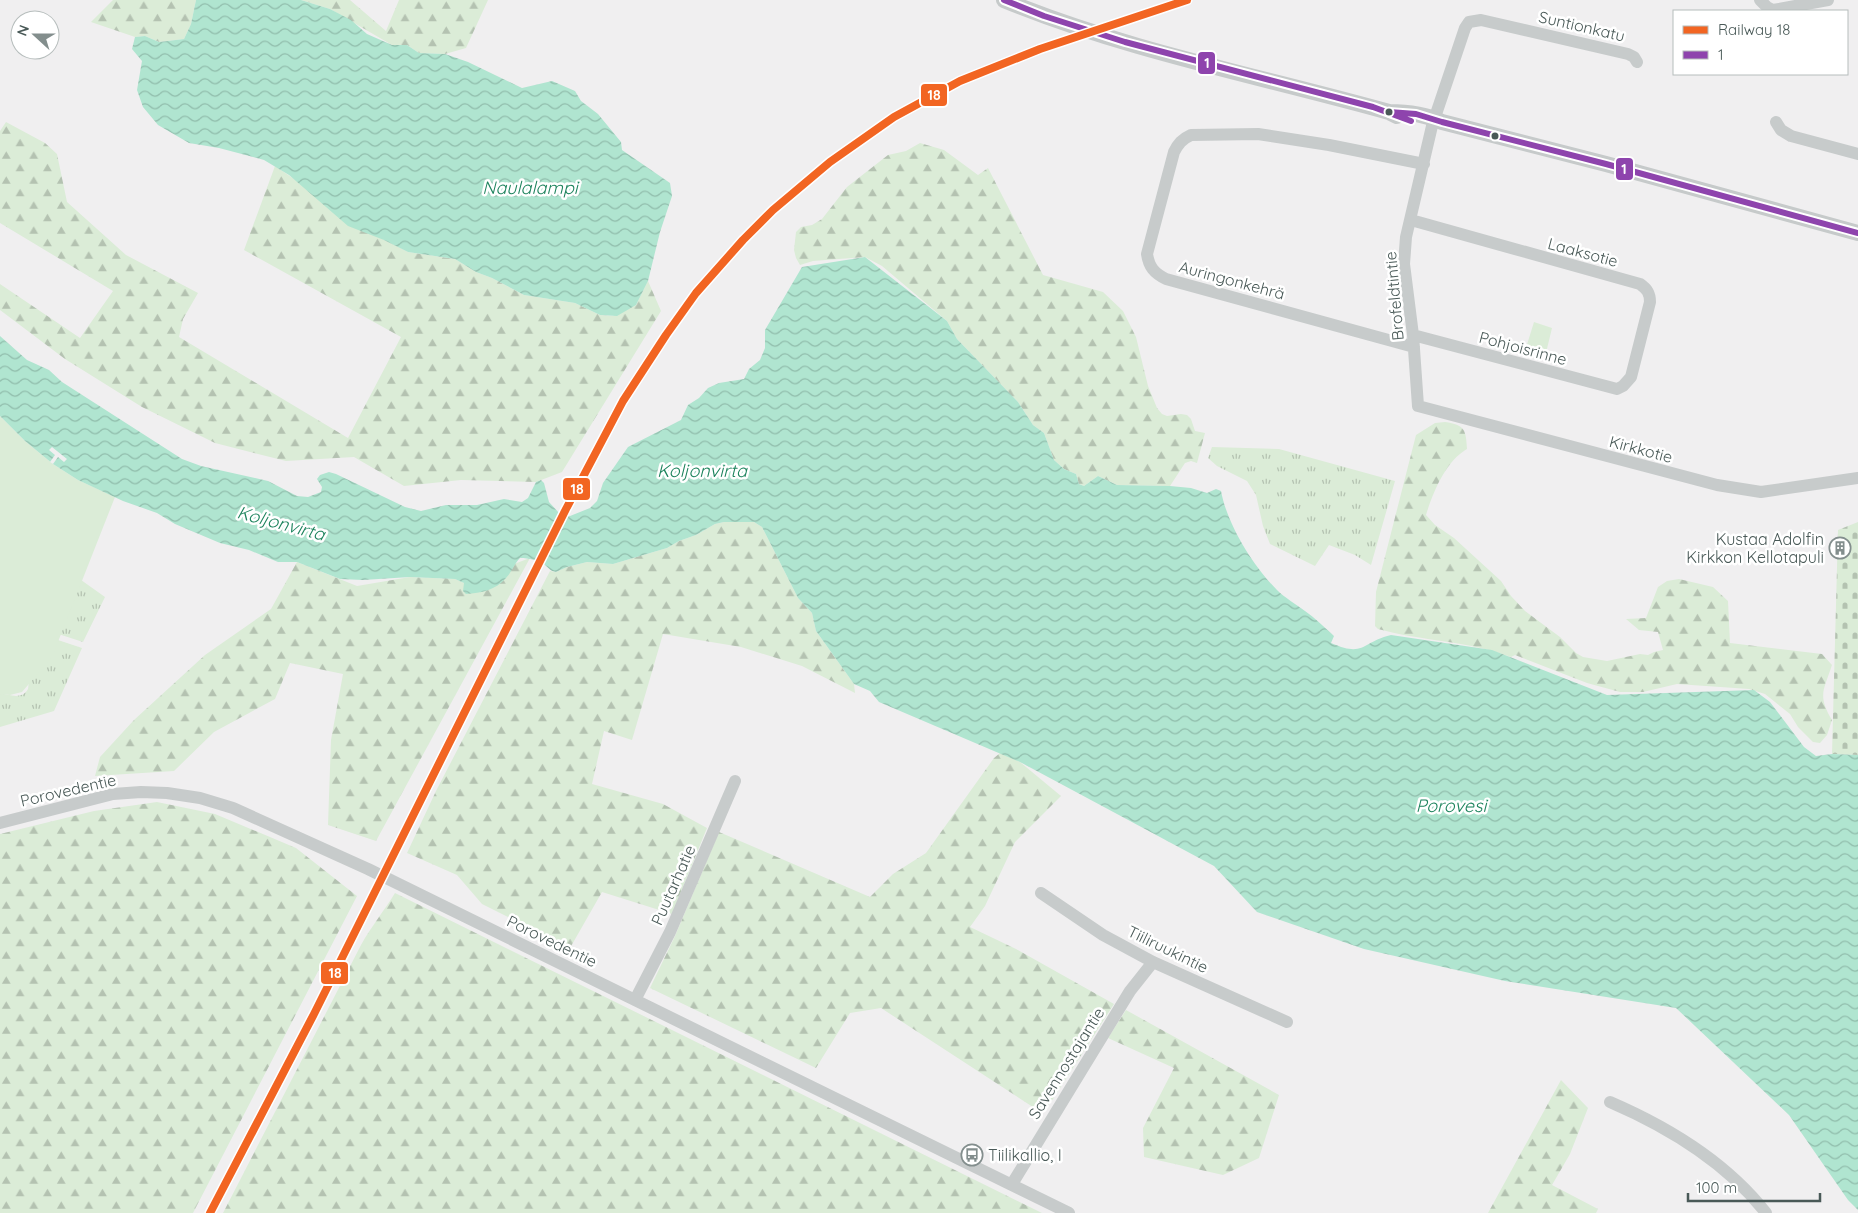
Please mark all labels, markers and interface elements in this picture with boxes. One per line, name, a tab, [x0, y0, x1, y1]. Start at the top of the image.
street label: Suntionkatu	[1537, 6, 1627, 46]
north arrow	[10, 10, 60, 60]
legend	[1673, 10, 1848, 75]
text: Railway 18	[1718, 20, 1790, 39]
text: N	[13, 22, 33, 38]
text: 1	[1718, 45, 1724, 64]
line badge: 1	[1197, 51, 1216, 75]
text: 1	[1204, 54, 1210, 72]
line badge: 18	[920, 83, 948, 107]
text: 18	[927, 86, 941, 104]
unlabelled marker	[1384, 107, 1394, 117]
unlabelled marker	[1490, 131, 1500, 141]
line badge: 1	[1615, 157, 1634, 181]
text: 1	[1621, 160, 1627, 178]
water label: Naulalampi	[482, 176, 580, 199]
street label: Laaksotie	[1546, 233, 1620, 271]
street label: Brofeldtintie	[1380, 251, 1408, 341]
street label: Auringonkehrä	[1177, 256, 1287, 304]
street label: Pohjoisrinne	[1477, 327, 1569, 369]
street label: Kirkkotie	[1607, 431, 1675, 467]
water label: Koljonvirta	[657, 459, 748, 482]
line badge: 18	[562, 477, 591, 501]
text: 18	[570, 480, 584, 498]
water label: Koljonvirta	[235, 500, 328, 546]
place label: Kustaa Adolfin Kirkkon Kellotapuli	[1686, 529, 1824, 567]
building icon: Kustaa Adolfin Kirkkon Kellotapuli	[1828, 536, 1852, 560]
street label: Porovedentie	[18, 769, 118, 811]
water label: Porovesi	[1416, 794, 1488, 817]
street label: Puutarhatie	[646, 842, 700, 928]
street label: Porovedentie	[504, 911, 600, 971]
street label: Tiiliruukintie	[1124, 921, 1212, 977]
line badge: 18	[320, 961, 349, 985]
text: 18	[328, 964, 342, 982]
street label: Savennostajantie	[1024, 1003, 1108, 1123]
bus stop icon: Tiilikallio, I	[960, 1143, 984, 1167]
place label: Tiilikallio, I	[988, 1145, 1062, 1165]
scale bar	[1688, 1170, 1820, 1202]
text: 100 m	[1696, 1178, 1737, 1197]

